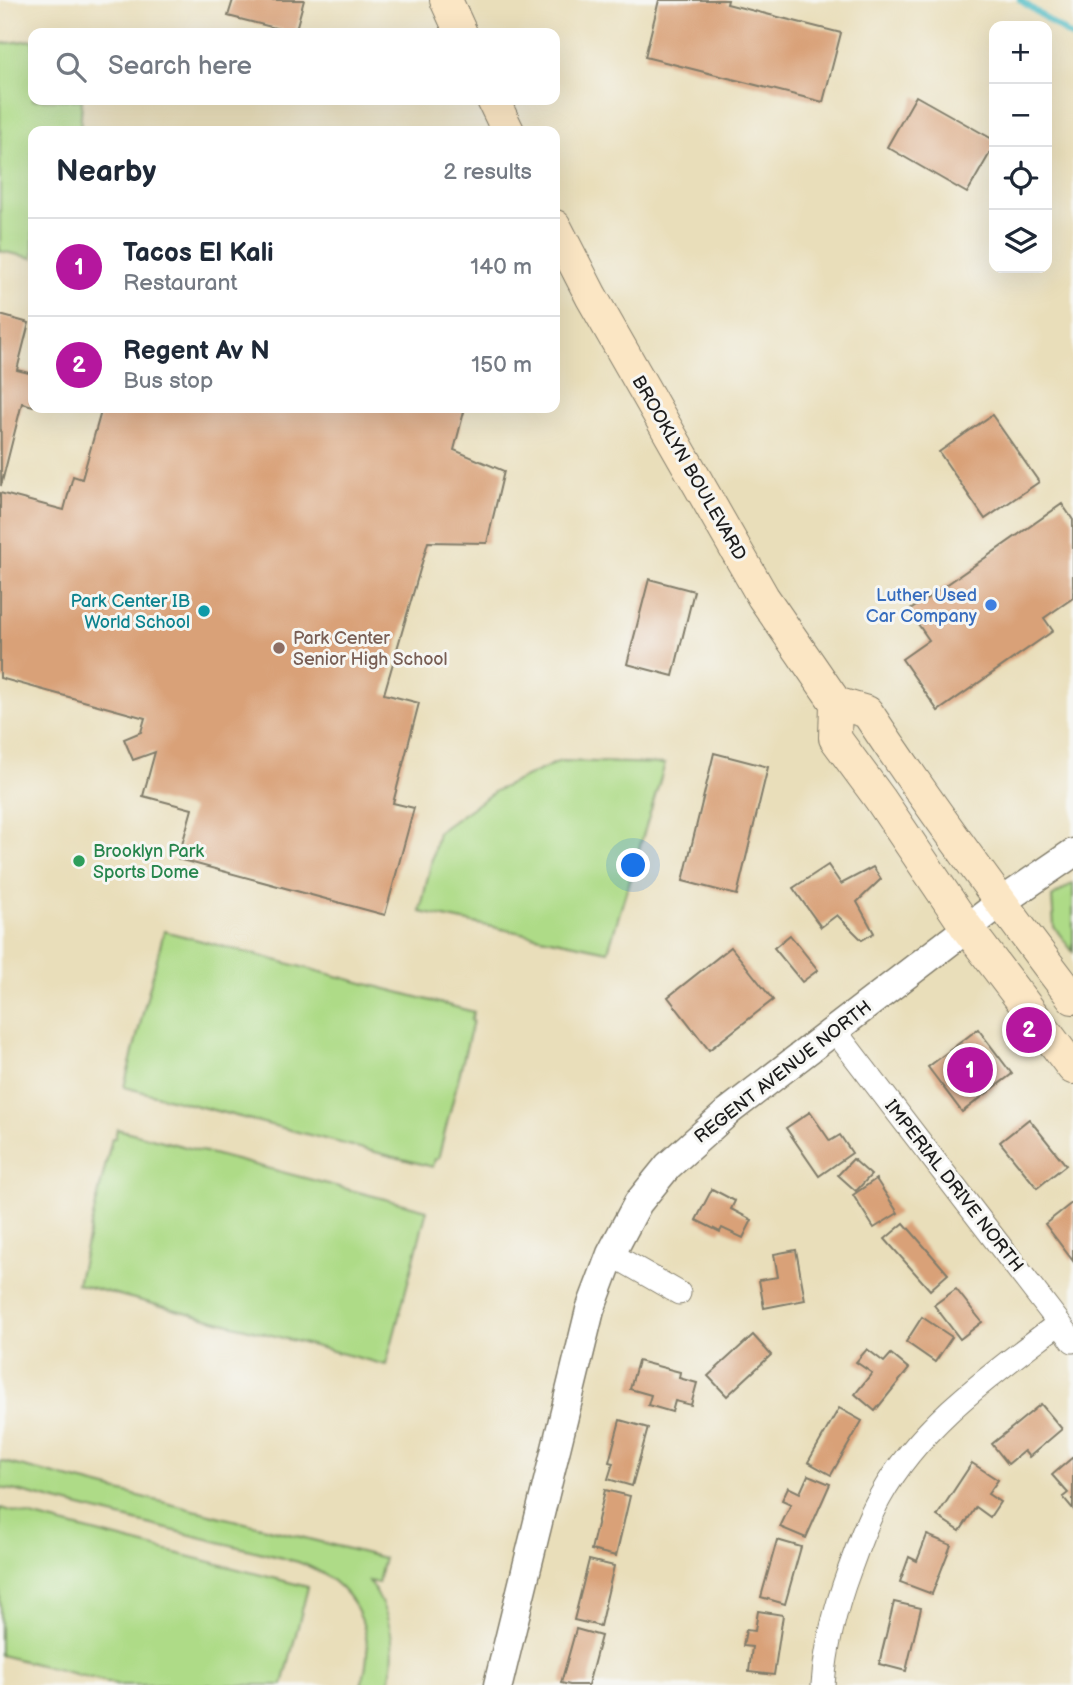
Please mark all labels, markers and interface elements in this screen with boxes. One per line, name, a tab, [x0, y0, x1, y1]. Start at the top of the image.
map controls	[989, 21, 1052, 273]
button: +	[989, 21, 1052, 84]
search box	[28, 28, 560, 105]
icon: search	[52, 48, 90, 86]
text: Search here	[108, 51, 252, 82]
button: −	[989, 84, 1052, 147]
button: locate	[989, 147, 1052, 210]
text: Nearby	[56, 154, 156, 190]
text: 2 results	[443, 158, 532, 186]
button: layers	[989, 210, 1052, 273]
text: Tacos El Kali	[123, 238, 274, 269]
text: 1	[74, 253, 84, 281]
text: 140 m	[470, 253, 532, 281]
text: Restaurant	[123, 269, 237, 297]
text: Regent Av N	[123, 336, 270, 367]
text: 2	[72, 351, 86, 379]
text: 150 m	[471, 351, 532, 379]
text: Bus stop	[123, 367, 213, 395]
street label: BROOKLYN BOULEVARD	[627, 372, 751, 564]
place label: Luther Used Car Company	[866, 585, 978, 627]
place label: Park Center IB World School	[70, 591, 190, 633]
marker: Luther Used Car Company	[983, 597, 999, 613]
marker: Park Center IB World School	[196, 603, 212, 619]
place label: Park Center Senior High School	[293, 628, 448, 670]
marker: Park Center Senior High School	[271, 640, 287, 656]
place label: Brooklyn Park Sports Dome	[93, 841, 204, 883]
your location	[616, 848, 650, 882]
marker: Brooklyn Park Sports Dome	[71, 853, 87, 869]
street label: REGENT AVENUE NORTH	[690, 996, 876, 1148]
pin: 2	[1006, 1004, 1052, 1056]
pin: 1	[947, 1044, 993, 1096]
street label: IMPERIAL DRIVE NORTH	[880, 1096, 1028, 1276]

